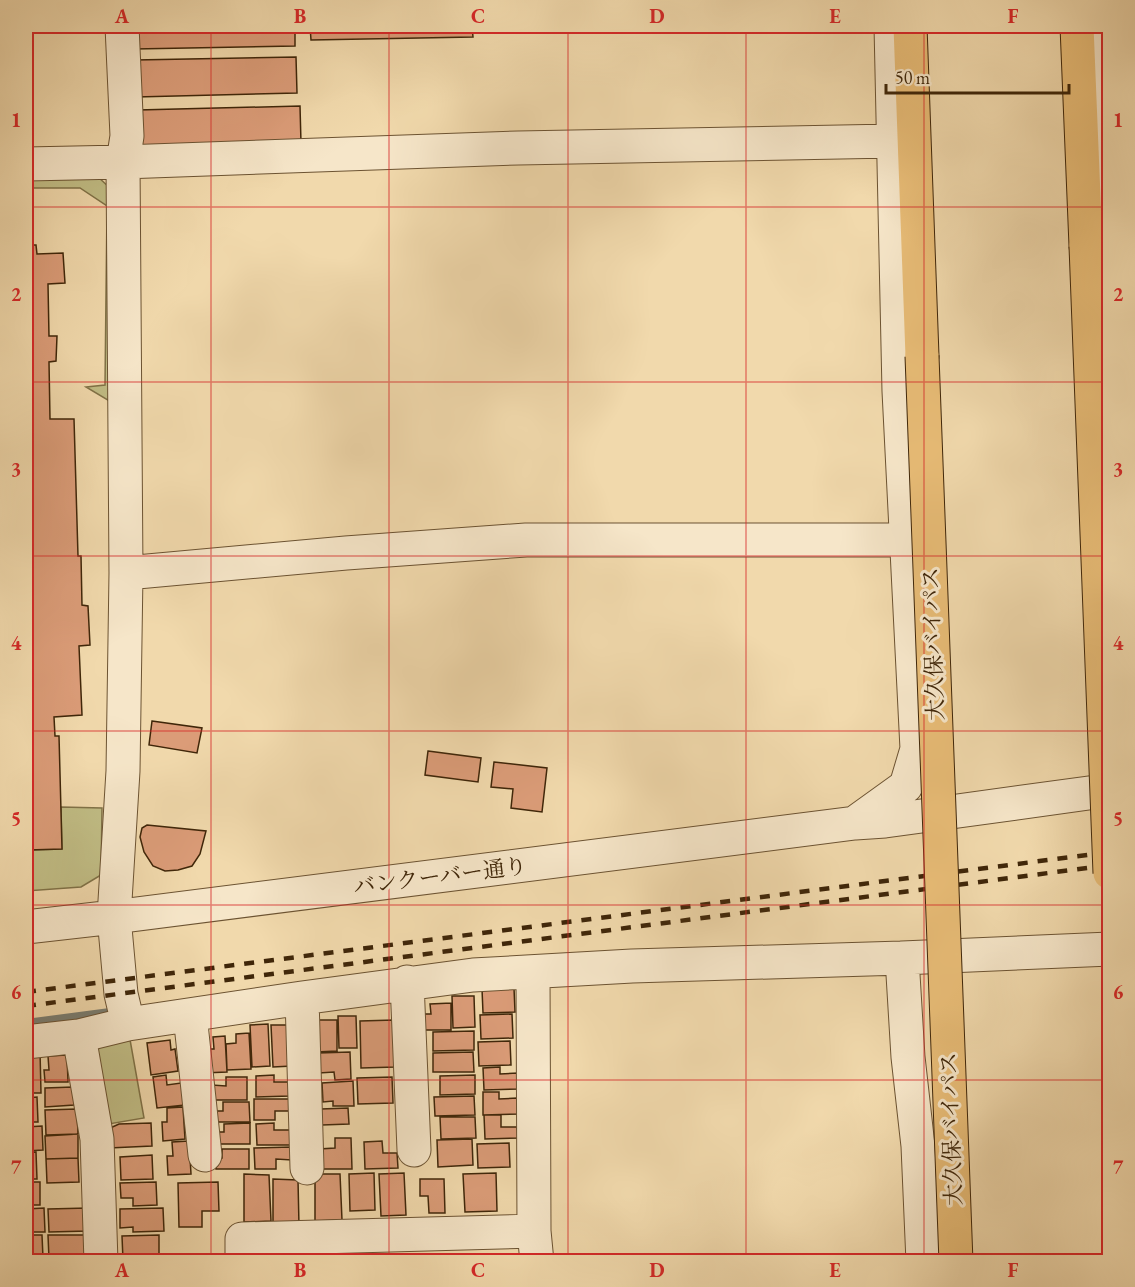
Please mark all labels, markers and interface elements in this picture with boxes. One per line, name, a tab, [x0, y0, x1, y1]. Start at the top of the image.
text: A	[114, 3, 130, 29]
text: B	[294, 3, 306, 29]
text: C	[471, 3, 485, 29]
text: D	[649, 3, 665, 29]
text: E	[829, 3, 841, 29]
text: F	[1008, 3, 1019, 29]
scale bar	[886, 57, 1069, 95]
text: 50 m	[895, 66, 930, 89]
text: 1	[11, 107, 21, 133]
text: 1	[1113, 107, 1123, 133]
text: 2	[11, 281, 22, 307]
text: 2	[1113, 281, 1124, 307]
text: 3	[11, 456, 21, 482]
text: 3	[1113, 456, 1123, 482]
street label: 大久保バイパス	[916, 567, 950, 721]
text: 4	[11, 630, 22, 656]
text: 4	[1113, 630, 1124, 656]
text: 5	[11, 805, 21, 831]
text: 5	[1113, 805, 1123, 831]
street label: バンクーバー通り	[352, 851, 528, 901]
text: 6	[11, 979, 22, 1005]
text: 6	[1113, 979, 1124, 1005]
street label: 大久保バイパス	[934, 1052, 968, 1206]
text: 7	[11, 1154, 22, 1180]
text: 7	[1113, 1154, 1124, 1180]
text: A	[114, 1257, 130, 1283]
text: B	[294, 1257, 306, 1283]
text: C	[471, 1257, 485, 1283]
text: D	[649, 1257, 665, 1283]
text: E	[829, 1257, 841, 1283]
text: F	[1008, 1257, 1019, 1283]

